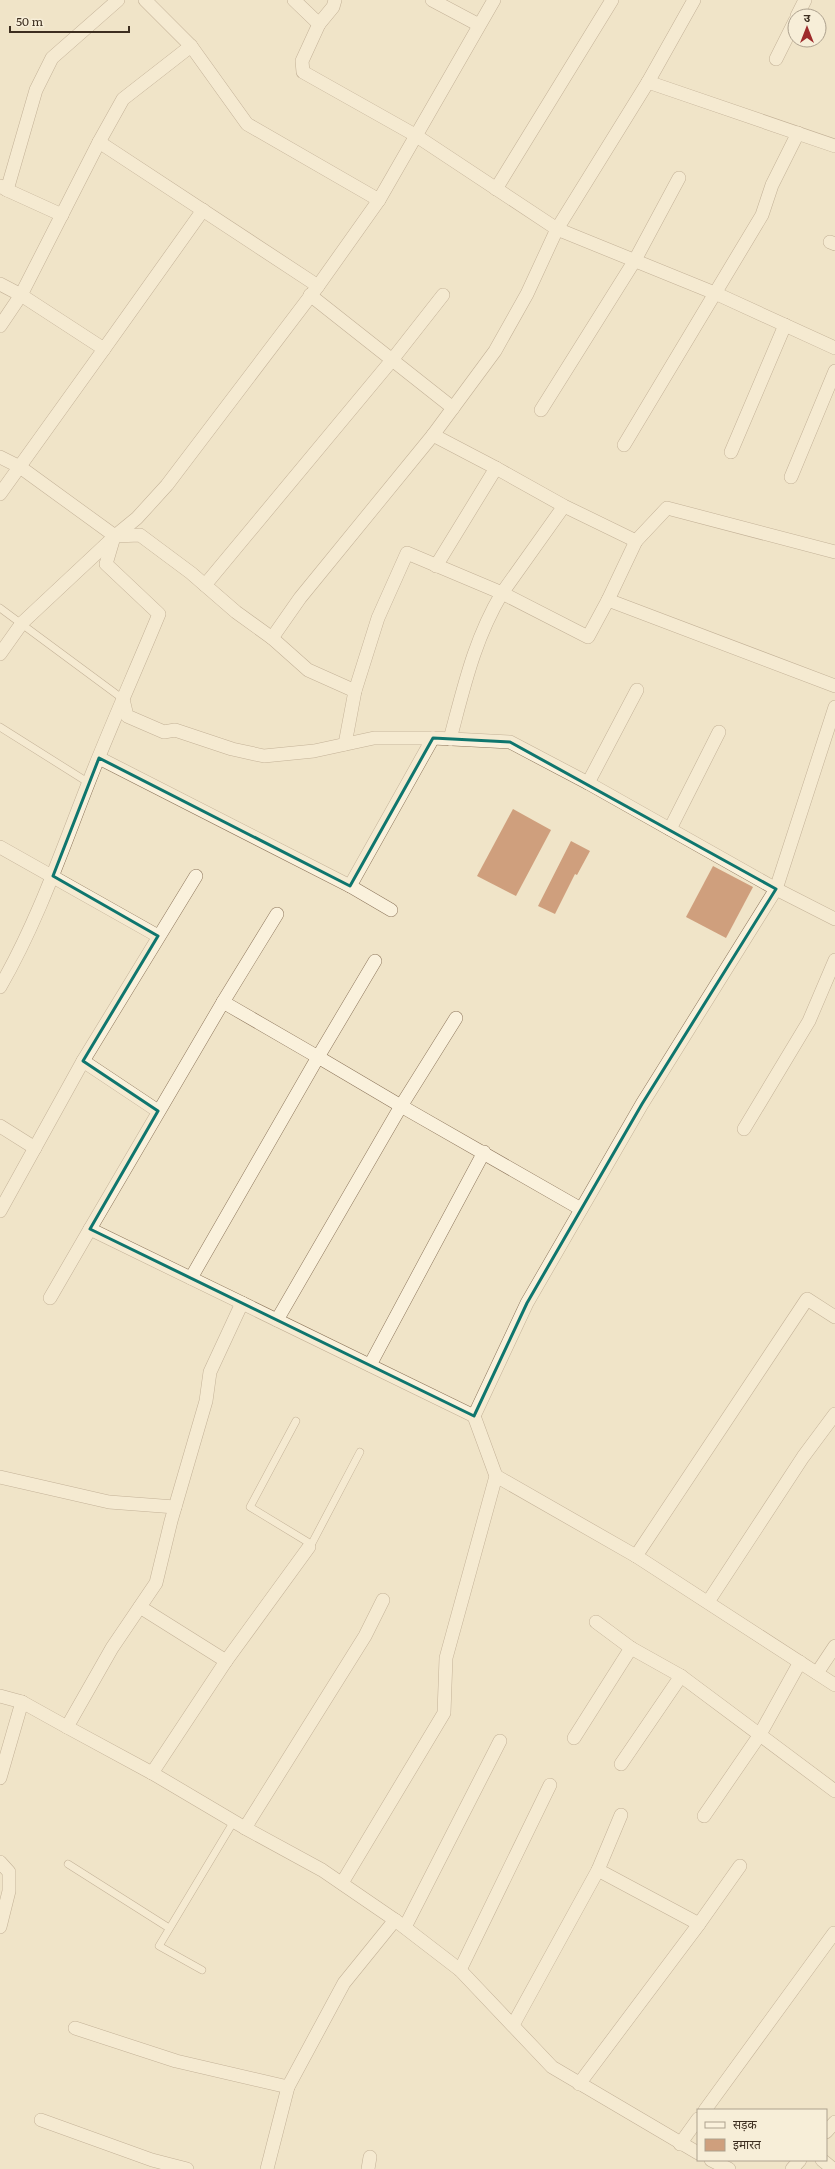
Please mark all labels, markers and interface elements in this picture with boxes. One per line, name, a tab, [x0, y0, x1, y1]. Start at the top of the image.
scale bar	[10, 8, 129, 34]
north arrow	[787, 8, 827, 48]
text: उ	[804, 9, 811, 25]
text: 50 m	[16, 12, 43, 30]
legend	[697, 2109, 827, 2161]
text: सड़क	[733, 2115, 758, 2133]
text: इमारत	[733, 2135, 762, 2153]

